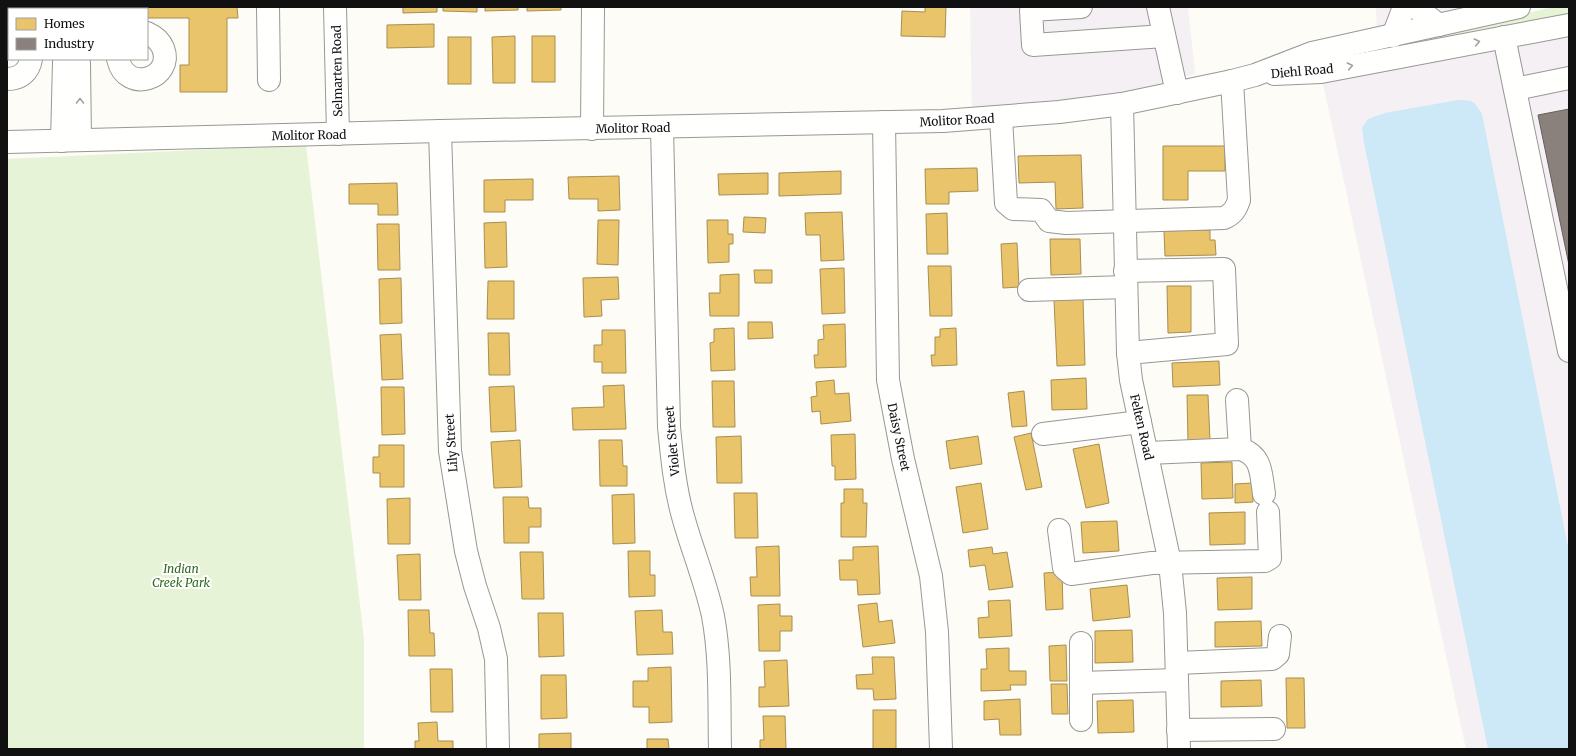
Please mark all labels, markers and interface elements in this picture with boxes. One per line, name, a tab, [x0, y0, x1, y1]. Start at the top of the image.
legend	[8, 8, 148, 60]
text: Homes	[44, 16, 85, 31]
street label: Selmarten Road	[329, 25, 345, 117]
text: Industry	[44, 36, 94, 51]
one-way arrow	[1474, 38, 1480, 47]
street label: Diehl Road	[1270, 61, 1334, 81]
one-way arrow	[1346, 62, 1353, 71]
one-way arrow	[76, 98, 84, 104]
street label: Molitor Road	[919, 111, 995, 129]
street label: Molitor Road	[595, 120, 671, 136]
street label: Molitor Road	[271, 127, 347, 143]
street label: Felten Road	[1127, 393, 1157, 461]
street label: Daisy Street	[884, 402, 914, 473]
street label: Violet Street	[661, 405, 683, 478]
street label: Lily Street	[441, 413, 461, 473]
park label: Indian Creek Park	[152, 561, 211, 590]

